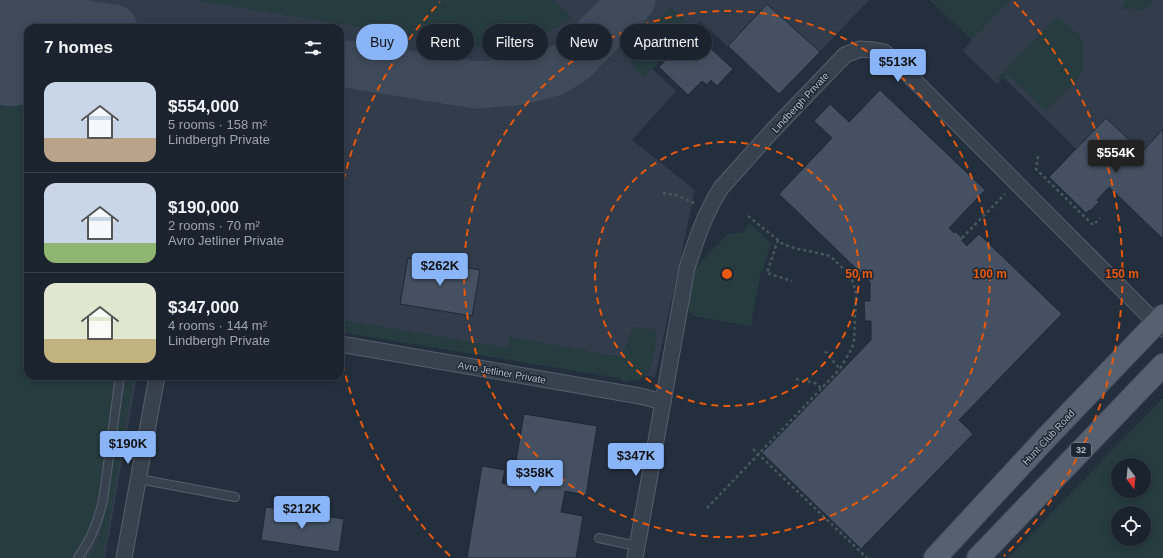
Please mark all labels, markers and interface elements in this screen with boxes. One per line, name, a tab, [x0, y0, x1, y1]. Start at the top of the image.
chip: Buy	[356, 24, 408, 60]
chip: Rent	[416, 24, 474, 60]
chip: Filters	[482, 24, 548, 60]
chip: New	[556, 24, 612, 60]
chip: Apartment	[620, 24, 712, 60]
icon: filters	[302, 37, 324, 59]
text: 7 homes	[44, 38, 113, 57]
pin: $513K	[870, 49, 926, 83]
text: $513K	[879, 54, 917, 69]
street label: Lindbergh Private	[770, 70, 831, 135]
text: $554,000	[168, 97, 239, 116]
icon: home	[76, 98, 124, 146]
text: 5 rooms · 158 m²	[168, 117, 267, 132]
text: Lindbergh Private	[168, 132, 270, 147]
pin: $554K	[1088, 140, 1144, 174]
text: $554K	[1097, 145, 1135, 160]
text: $190,000	[168, 198, 239, 217]
icon: home	[76, 199, 124, 247]
text: 2 rooms · 70 m²	[168, 218, 260, 233]
text: Avro Jetliner Private	[168, 233, 284, 248]
pin: $262K	[412, 253, 468, 287]
text: $262K	[421, 258, 459, 273]
centre of rings	[720, 267, 734, 281]
text: 50 m	[845, 267, 873, 281]
text: 100 m	[973, 267, 1007, 281]
text: 150 m	[1105, 267, 1139, 281]
text: $347,000	[168, 298, 239, 317]
icon: home	[76, 299, 124, 347]
text: 4 rooms · 144 m²	[168, 318, 267, 333]
text: Lindbergh Private	[168, 333, 270, 348]
street label: Avro Jetliner Private	[457, 359, 547, 386]
street label: Hunt Club Road	[1020, 408, 1077, 467]
pin: $190K	[100, 431, 156, 465]
text: $190K	[109, 436, 147, 451]
pin: $347K	[608, 443, 664, 477]
road number: 32	[1071, 443, 1091, 457]
text: $347K	[617, 448, 655, 463]
north arrow	[1111, 458, 1151, 498]
map controls	[1111, 458, 1151, 546]
pin: $358K	[507, 460, 563, 494]
text: $358K	[516, 465, 554, 480]
pin: $212K	[274, 496, 330, 530]
text: $212K	[283, 501, 321, 516]
button: locate	[1111, 506, 1151, 546]

